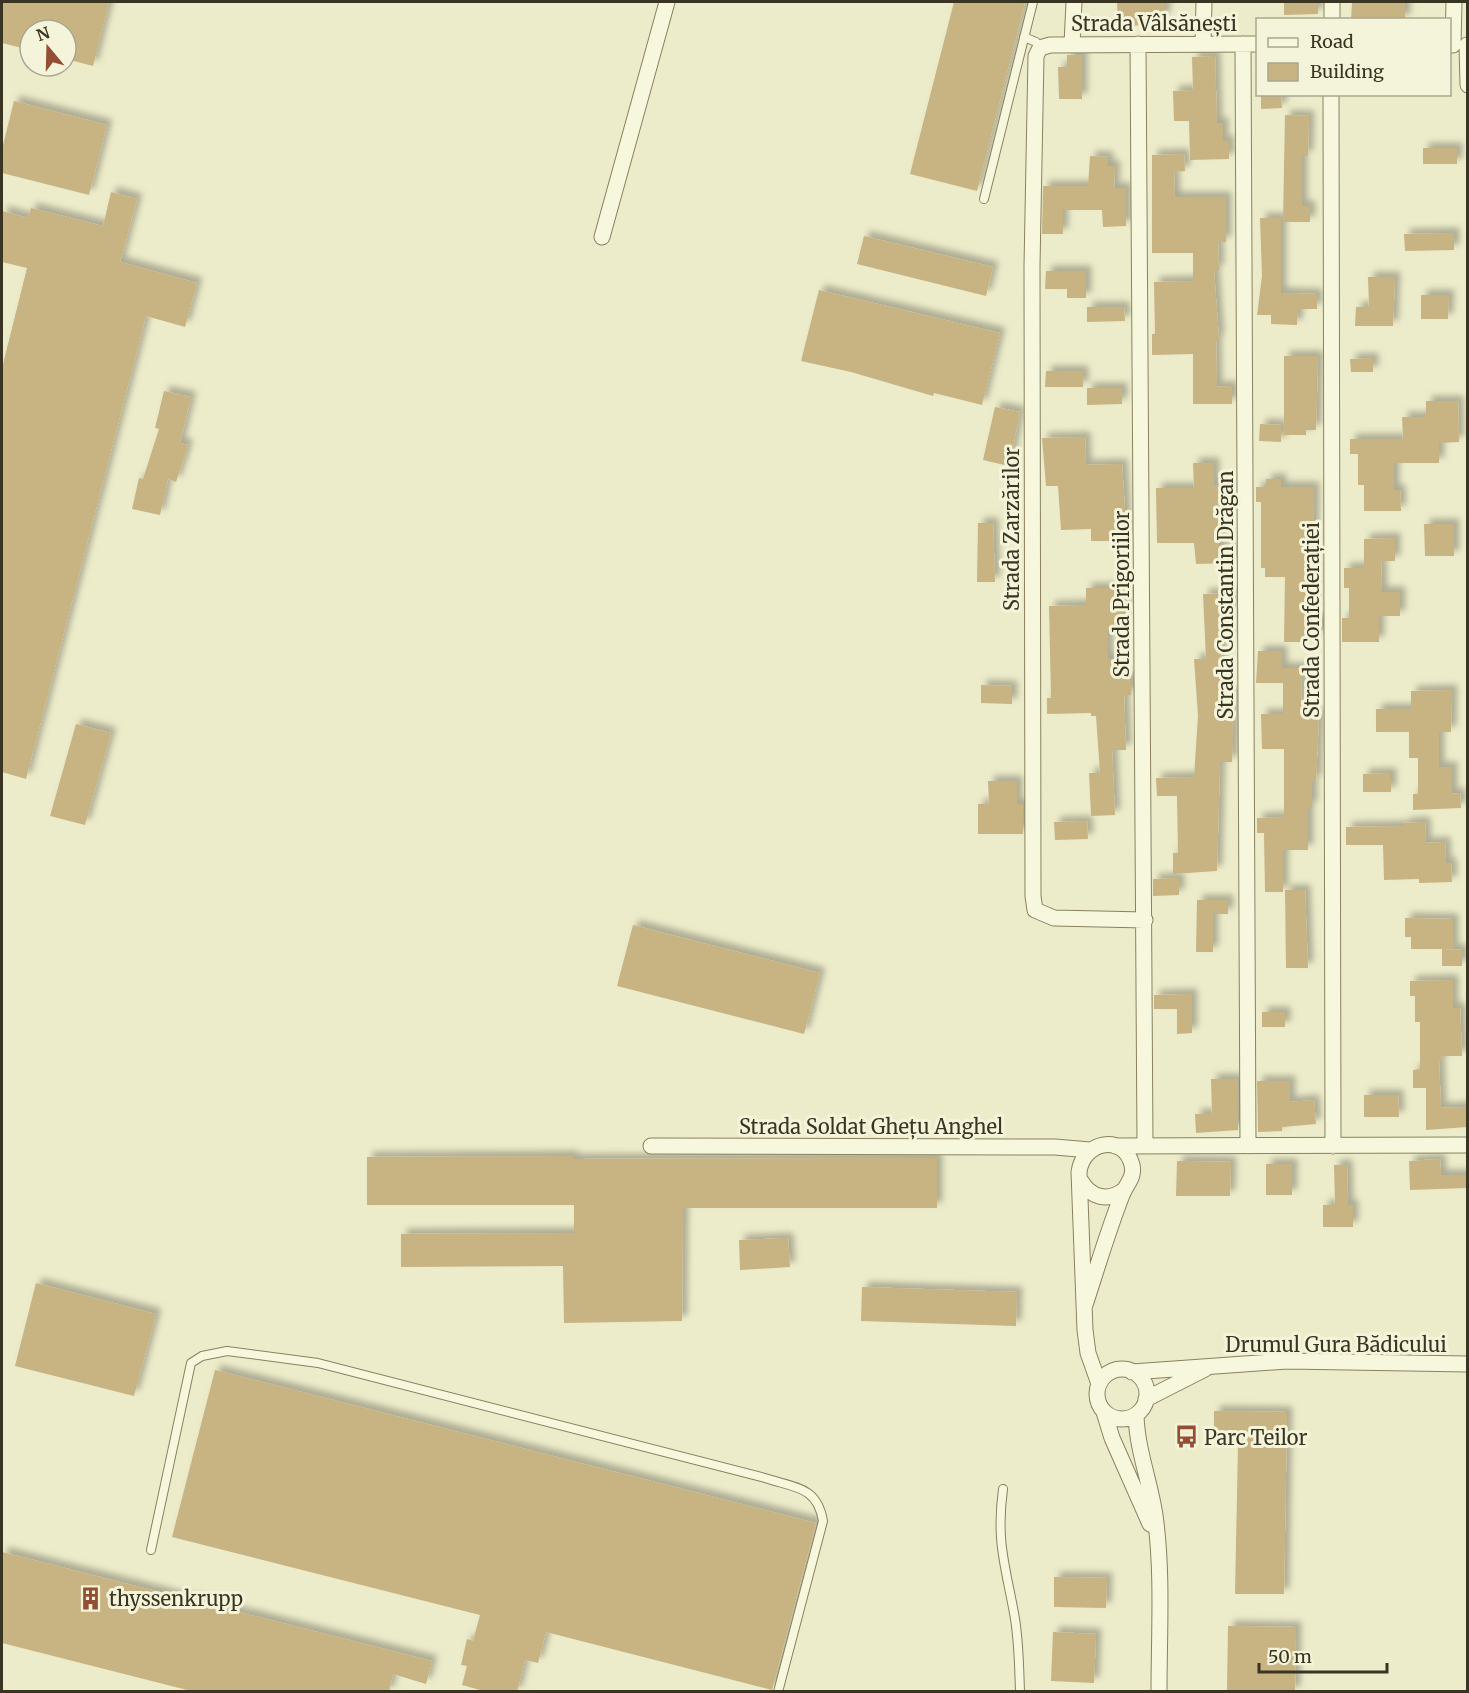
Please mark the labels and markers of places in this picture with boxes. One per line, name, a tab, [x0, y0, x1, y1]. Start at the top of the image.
bus stop icon: Parc Teilor	[1173, 1424, 1199, 1450]
place label: Parc Teilor	[1204, 1425, 1307, 1450]
building icon: thyssenkrupp	[78, 1585, 104, 1611]
place label: thyssenkrupp	[109, 1586, 243, 1611]

